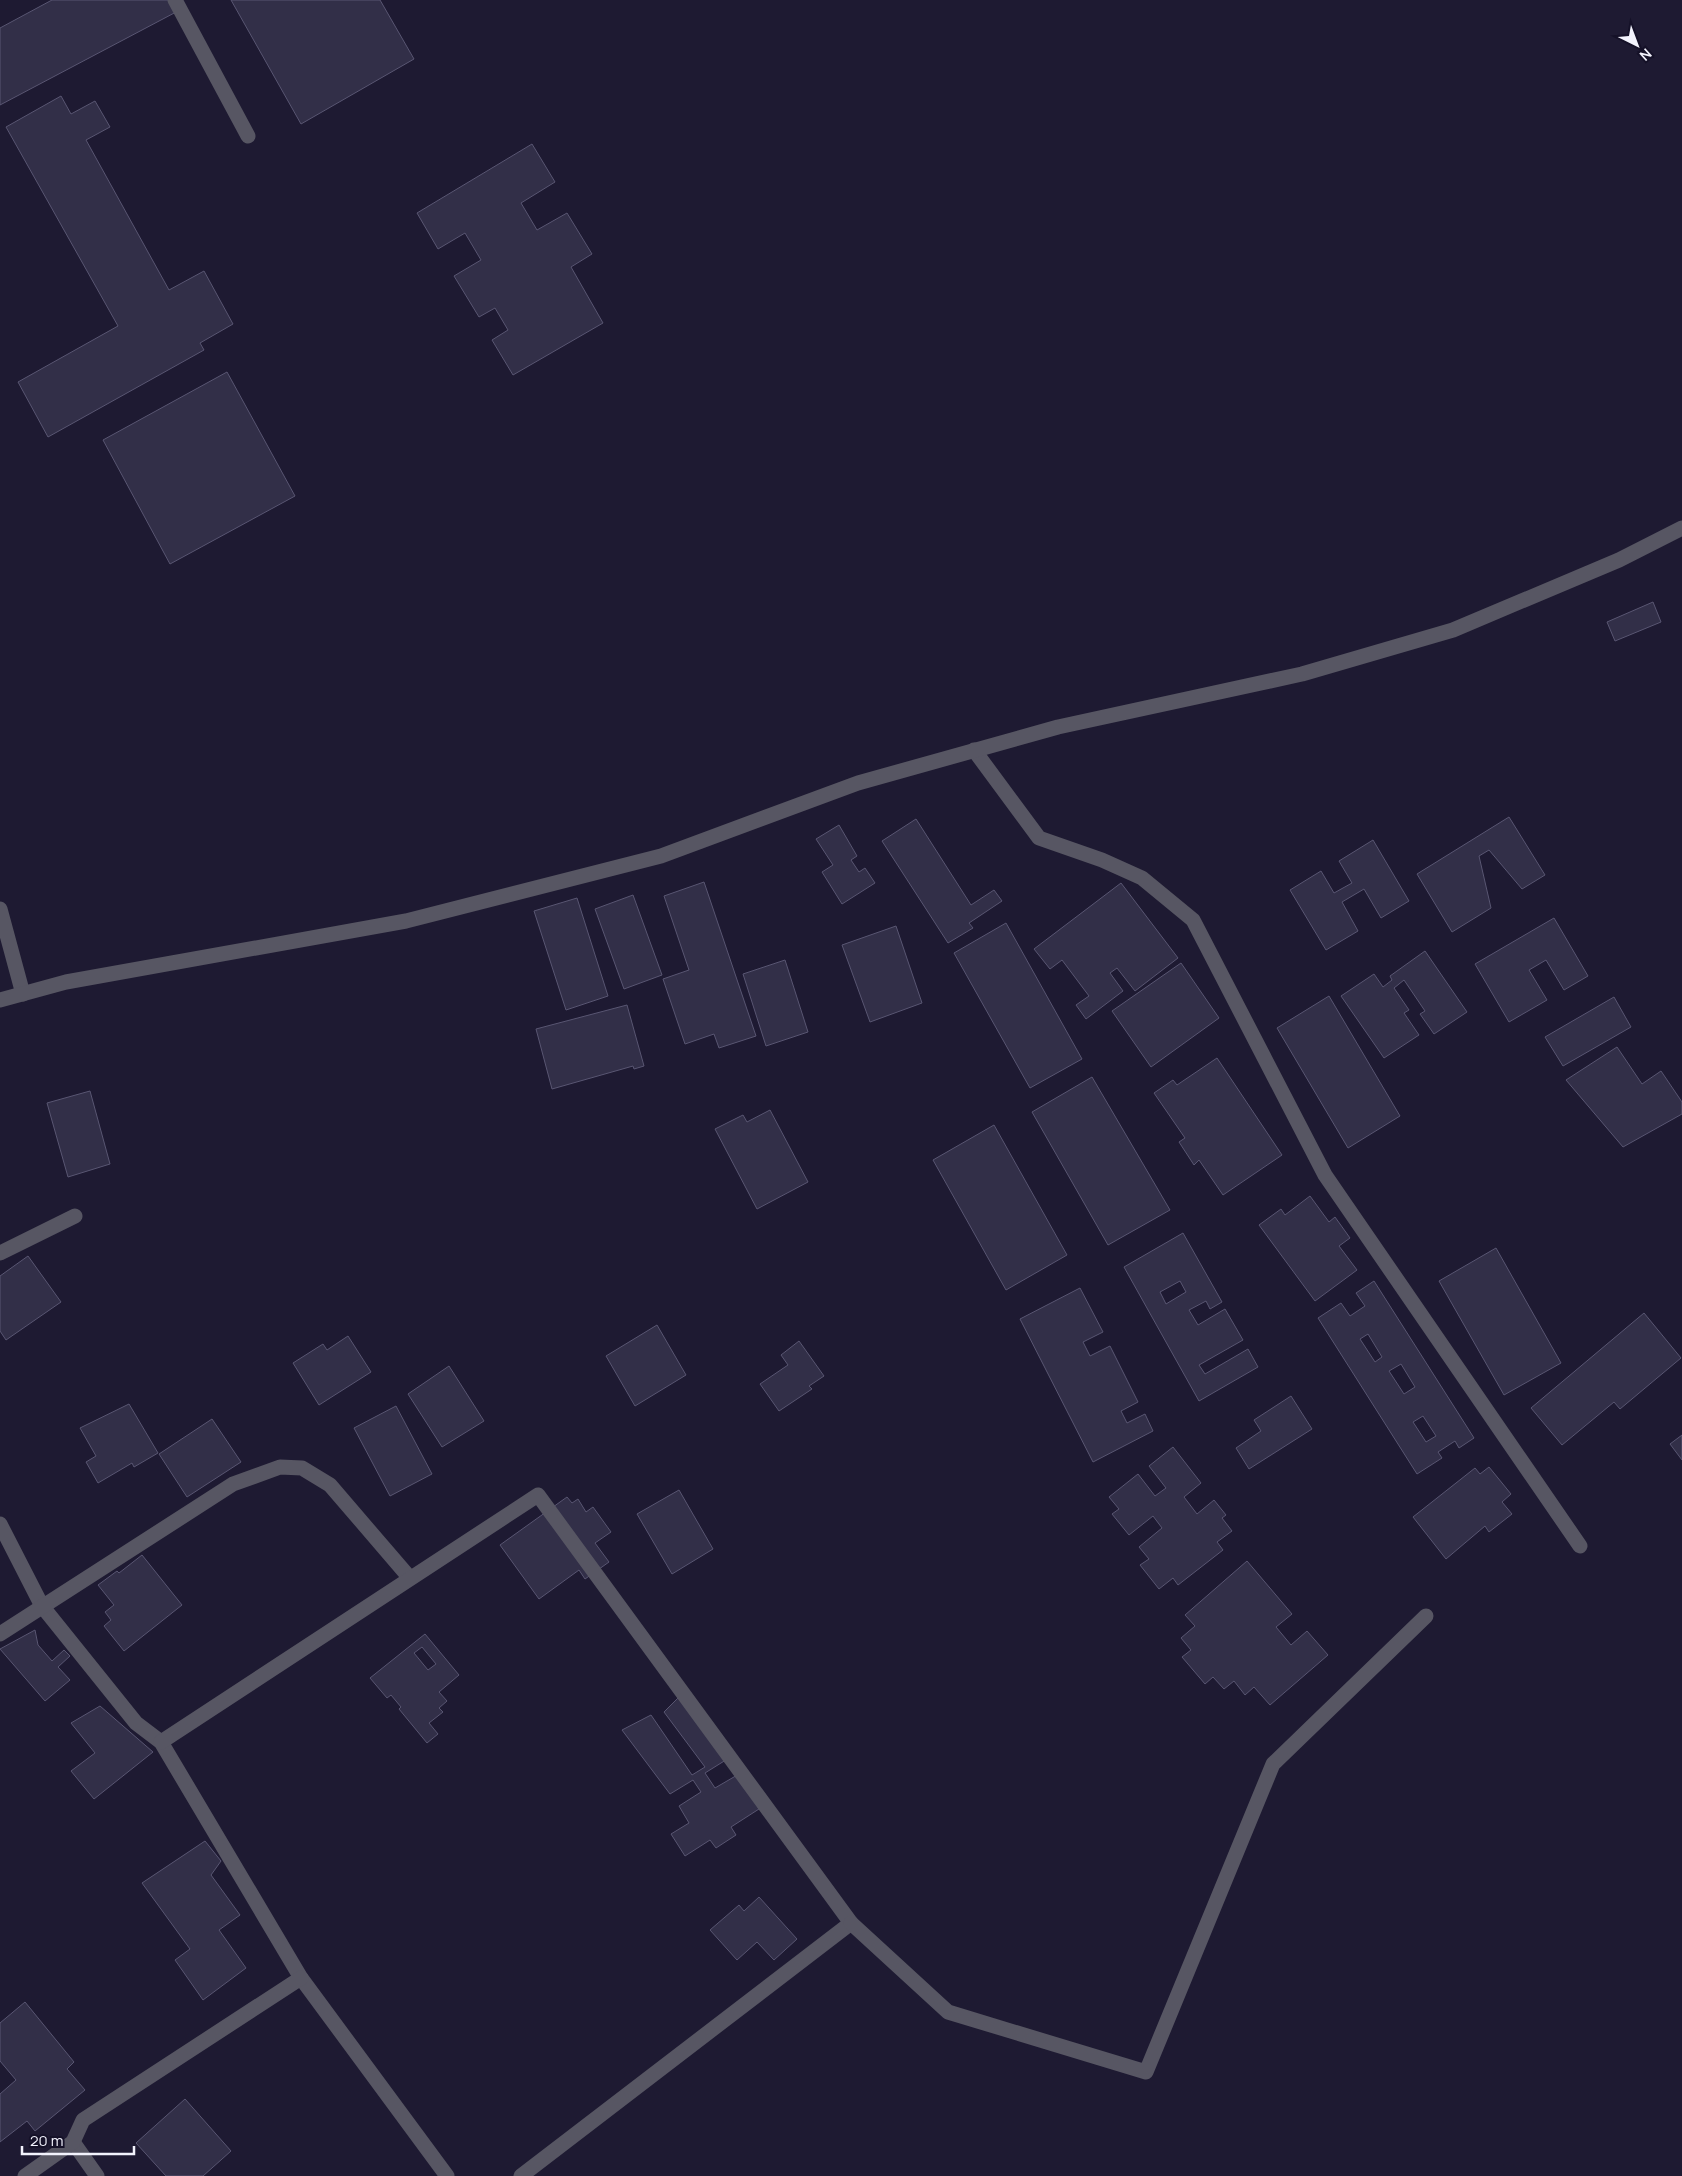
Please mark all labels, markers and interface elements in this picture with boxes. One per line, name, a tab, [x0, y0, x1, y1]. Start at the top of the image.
north arrow	[1612, 20, 1662, 70]
text: N	[1636, 45, 1656, 65]
scale bar	[22, 2124, 135, 2156]
text: 20 m	[30, 2130, 63, 2151]

